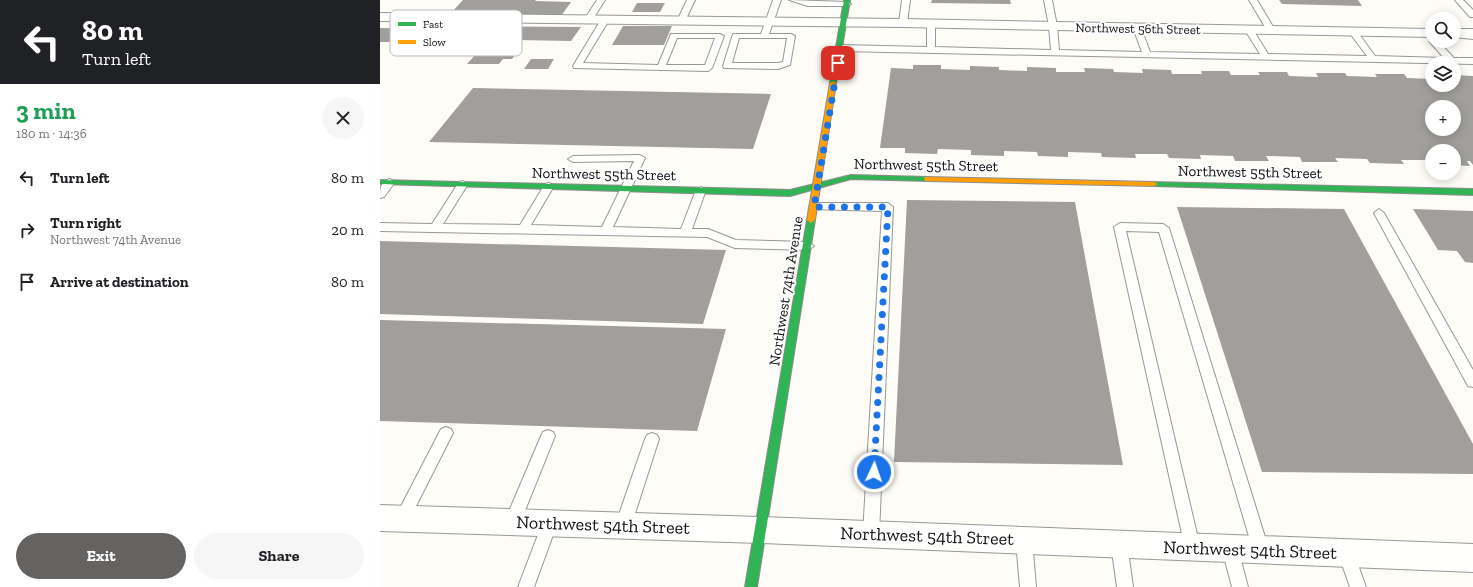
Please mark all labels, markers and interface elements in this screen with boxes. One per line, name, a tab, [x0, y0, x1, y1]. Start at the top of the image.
legend	[390, 10, 522, 56]
map controls	[1425, 12, 1461, 180]
button: search	[1425, 12, 1461, 48]
text: 80 m	[82, 14, 143, 47]
icon: left	[16, 16, 68, 68]
text: Fast	[423, 18, 444, 31]
street label: Northwest 56th Street	[1075, 20, 1201, 37]
text: Slow	[423, 36, 446, 49]
pin	[821, 46, 855, 80]
text: Turn left	[82, 48, 151, 70]
icon: arrive	[827, 52, 849, 74]
button: layers	[1425, 56, 1461, 92]
text: 3 min	[16, 96, 76, 125]
button: close	[322, 97, 364, 139]
button: +	[1425, 100, 1461, 136]
text: 180 m · 14:36	[16, 126, 87, 141]
button: −	[1425, 144, 1461, 180]
street label: Northwest 55th Street	[854, 155, 999, 175]
street label: Northwest 55th Street	[1178, 162, 1323, 182]
street label: Northwest 55th Street	[532, 164, 677, 184]
icon: left	[16, 167, 38, 189]
text: Turn left	[50, 169, 110, 187]
text: 80 m	[331, 169, 364, 187]
text: Turn right	[50, 214, 121, 232]
street label: Northwest 74th Avenue	[765, 215, 807, 367]
icon: right	[16, 219, 38, 241]
text: 20 m	[331, 221, 364, 239]
text: Northwest 74th Avenue	[50, 232, 181, 247]
icon: arrive	[16, 271, 38, 293]
text: Arrive at destination	[50, 273, 189, 291]
text: 80 m	[331, 273, 364, 291]
position arrow	[853, 451, 895, 493]
street label: Northwest 54th Street	[516, 511, 691, 539]
street label: Northwest 54th Street	[840, 522, 1015, 550]
button: Exit	[16, 533, 186, 579]
button: Share	[194, 533, 364, 579]
street label: Northwest 54th Street	[1163, 536, 1338, 564]

